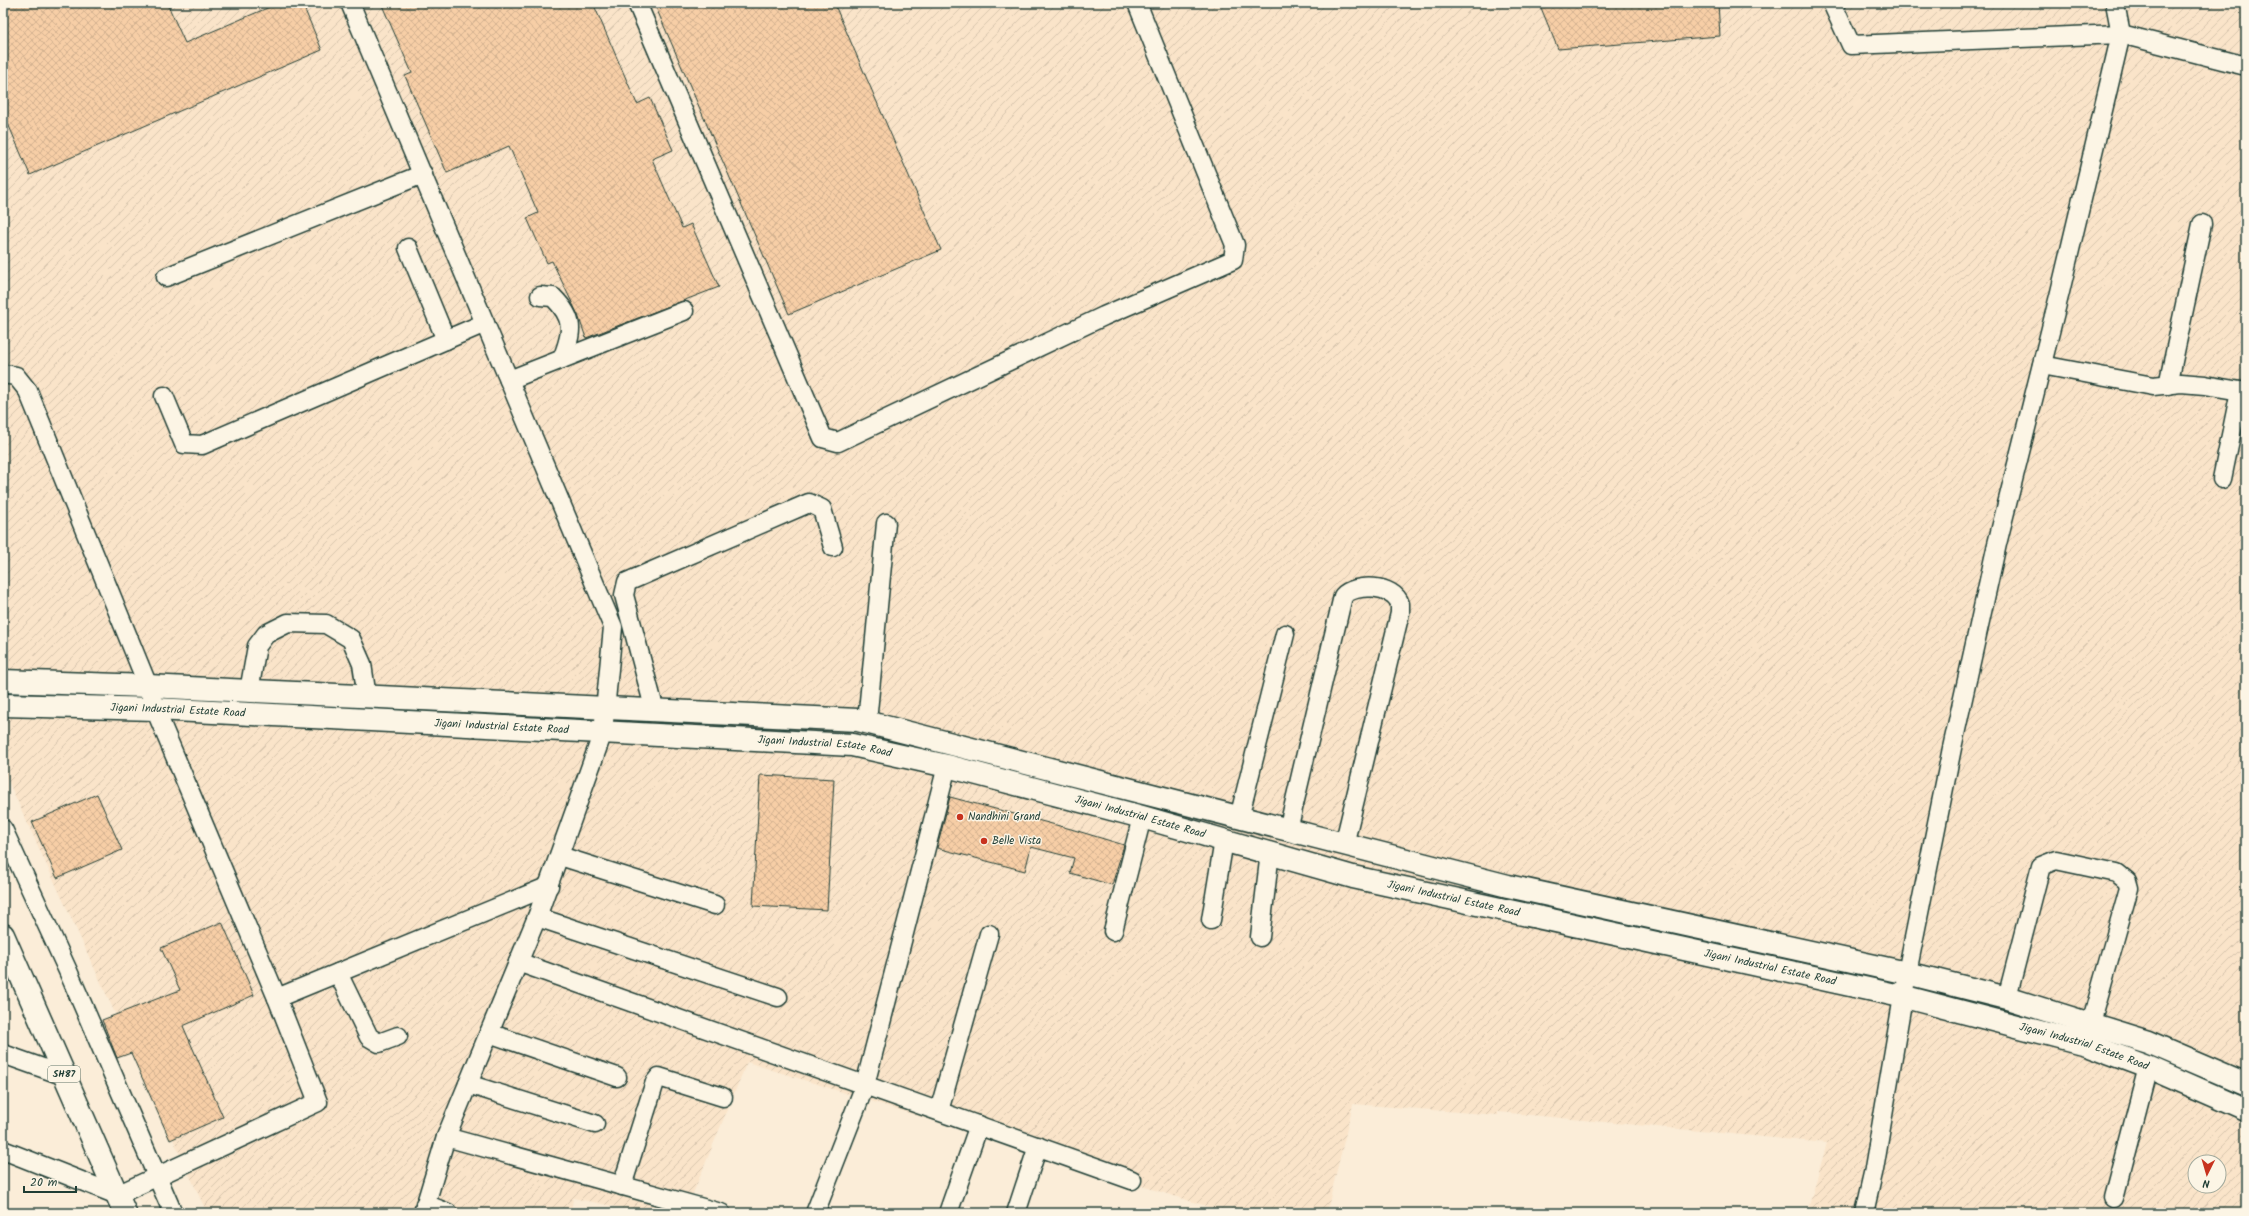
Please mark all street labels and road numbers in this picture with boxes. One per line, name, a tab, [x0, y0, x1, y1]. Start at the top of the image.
street label: Jigani Industrial Estate Road	[110, 699, 246, 723]
street label: Jigani Industrial Estate Road	[434, 714, 570, 739]
street label: Jigani Industrial Estate Road	[757, 731, 894, 763]
street label: Jigani Industrial Estate Road	[1073, 791, 1208, 844]
street label: Jigani Industrial Estate Road	[1386, 876, 1522, 922]
street label: Jigani Industrial Estate Road	[1702, 945, 1838, 991]
street label: Jigani Industrial Estate Road	[2017, 1018, 2152, 1076]
road number: SH87	[48, 1066, 80, 1082]

